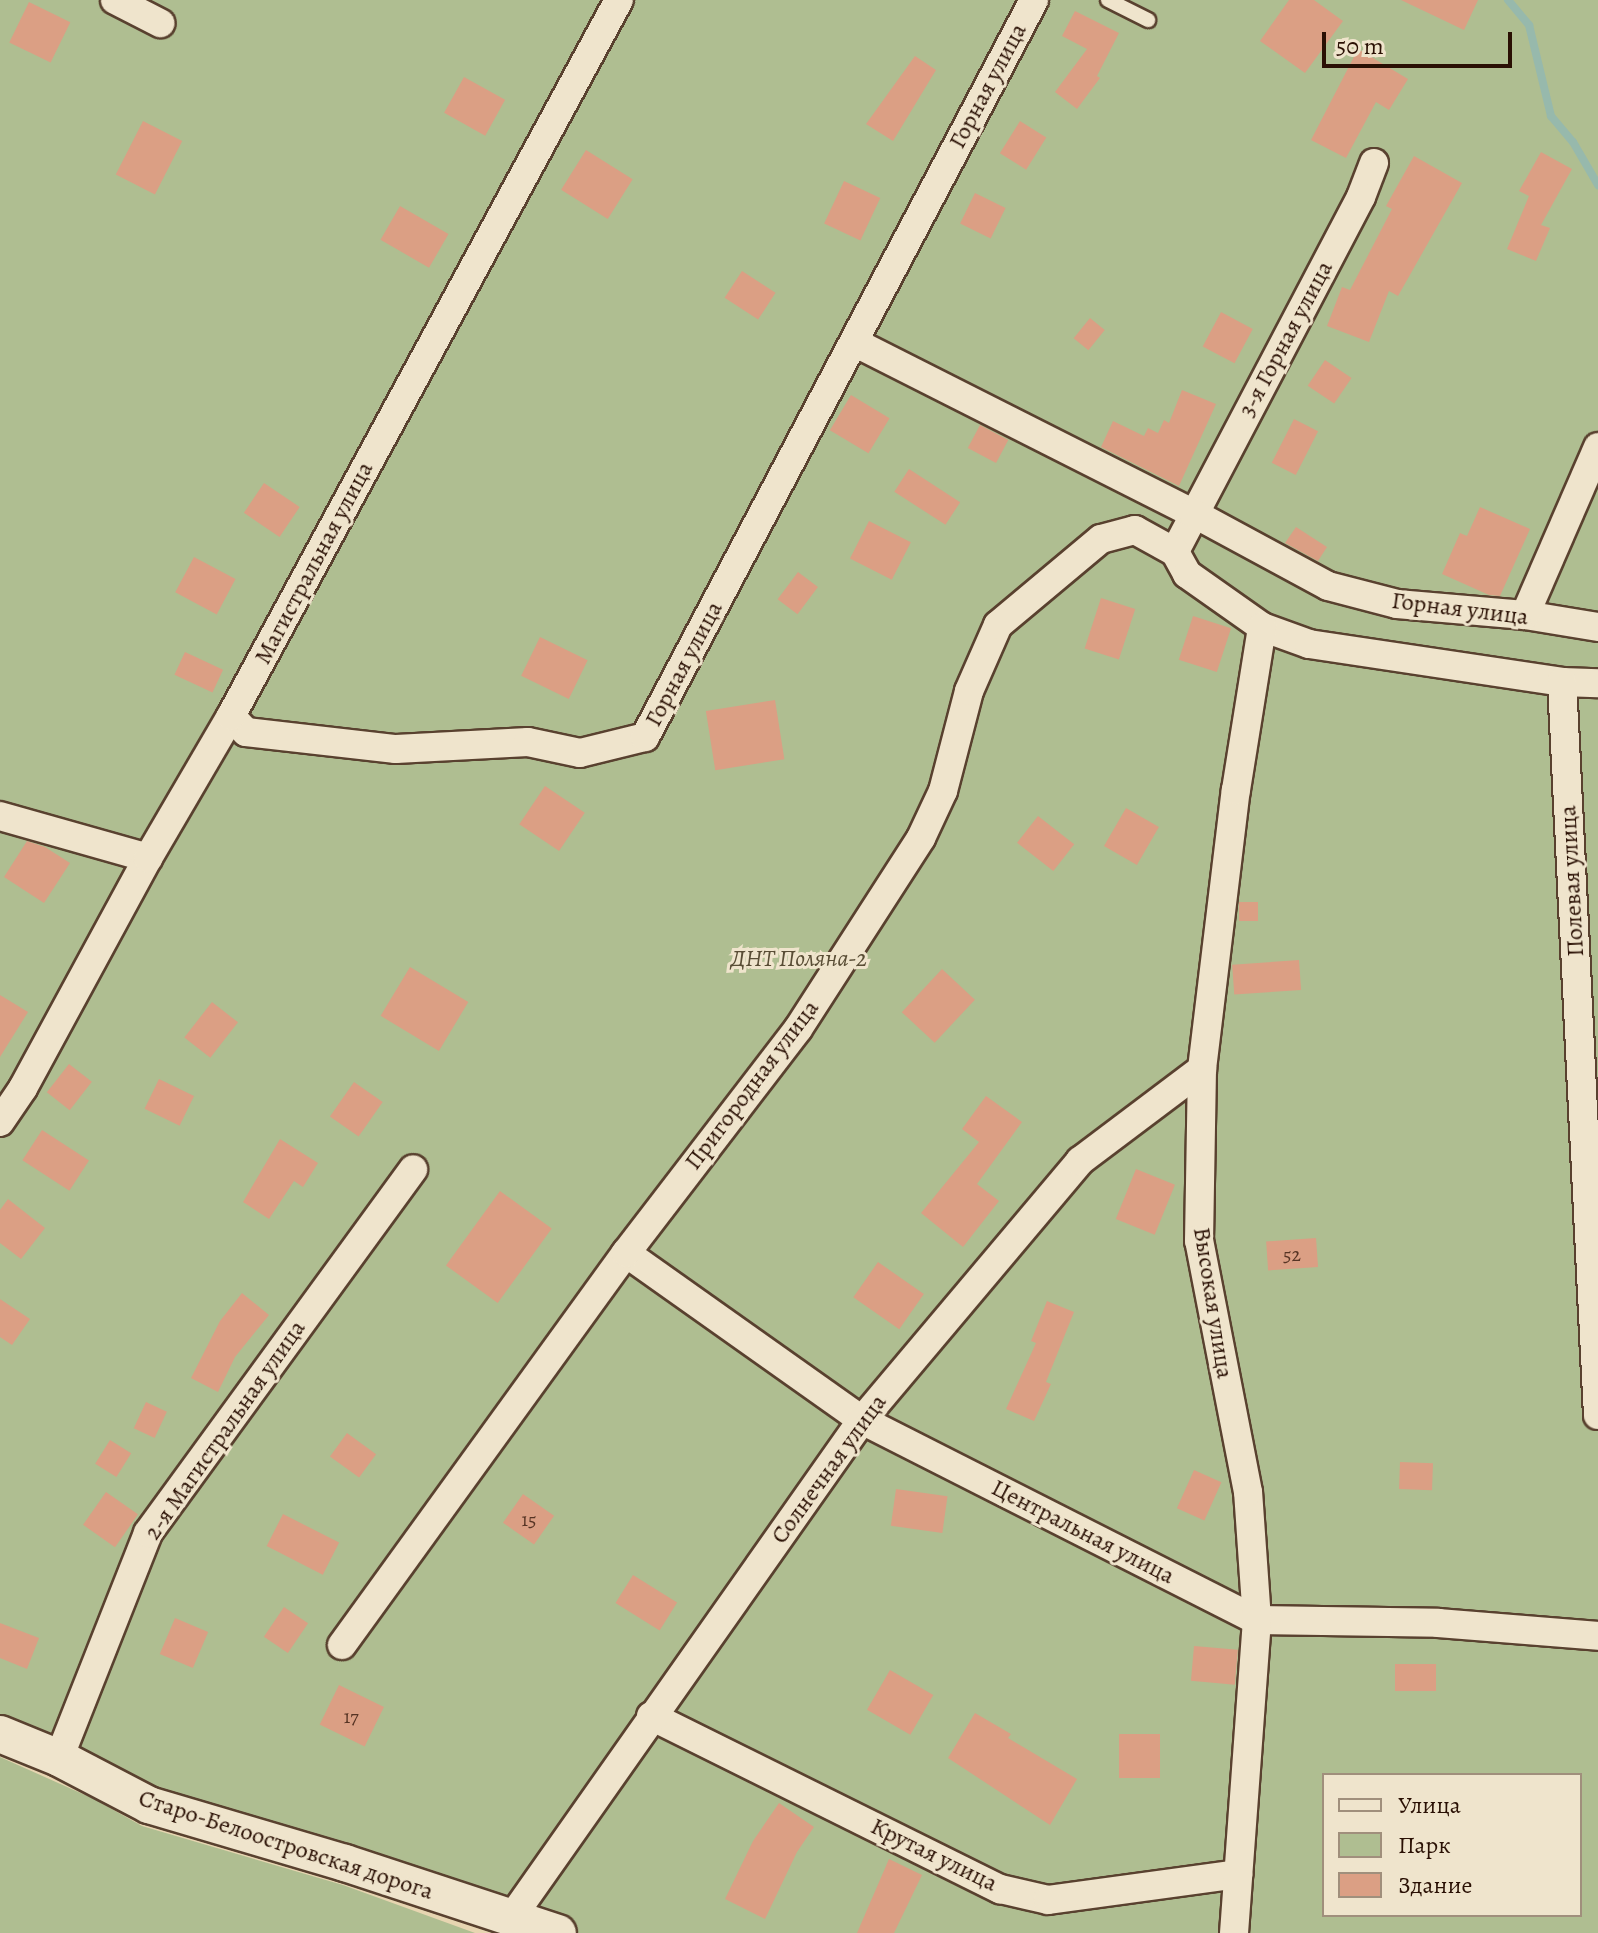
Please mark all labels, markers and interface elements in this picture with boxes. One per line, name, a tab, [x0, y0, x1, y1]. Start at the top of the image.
scale bar	[1326, 16, 1516, 66]
street label: Горная улица	[943, 19, 1033, 153]
text: 50 m	[1336, 30, 1384, 62]
street label: 3-я Горная улица	[1233, 256, 1339, 422]
street label: Магистральная улица	[248, 457, 380, 669]
street label: Горная улица	[1390, 586, 1530, 632]
street label: Горная улица	[639, 597, 729, 731]
street label: Полевая улица	[1554, 805, 1590, 957]
park label: ДНТ Поляна-2	[731, 945, 867, 973]
street label: Пригородная улица	[679, 994, 825, 1176]
street label: Высокая улица	[1187, 1225, 1239, 1381]
house number: 52	[1283, 1242, 1301, 1266]
street label: 2-я Магистральная улица	[138, 1315, 312, 1545]
street label: Солнечная улица	[765, 1389, 893, 1549]
street label: Центральная улица	[987, 1473, 1179, 1591]
house number: 15	[521, 1507, 537, 1531]
house number: 17	[343, 1704, 359, 1728]
legend	[1322, 1773, 1582, 1917]
street label: Старо-Белоостровская дорога	[135, 1784, 437, 1906]
text: Улица	[1398, 1789, 1461, 1821]
street label: Крутая улица	[866, 1812, 1002, 1898]
text: Парк	[1398, 1829, 1451, 1861]
text: Здание	[1398, 1869, 1473, 1901]

